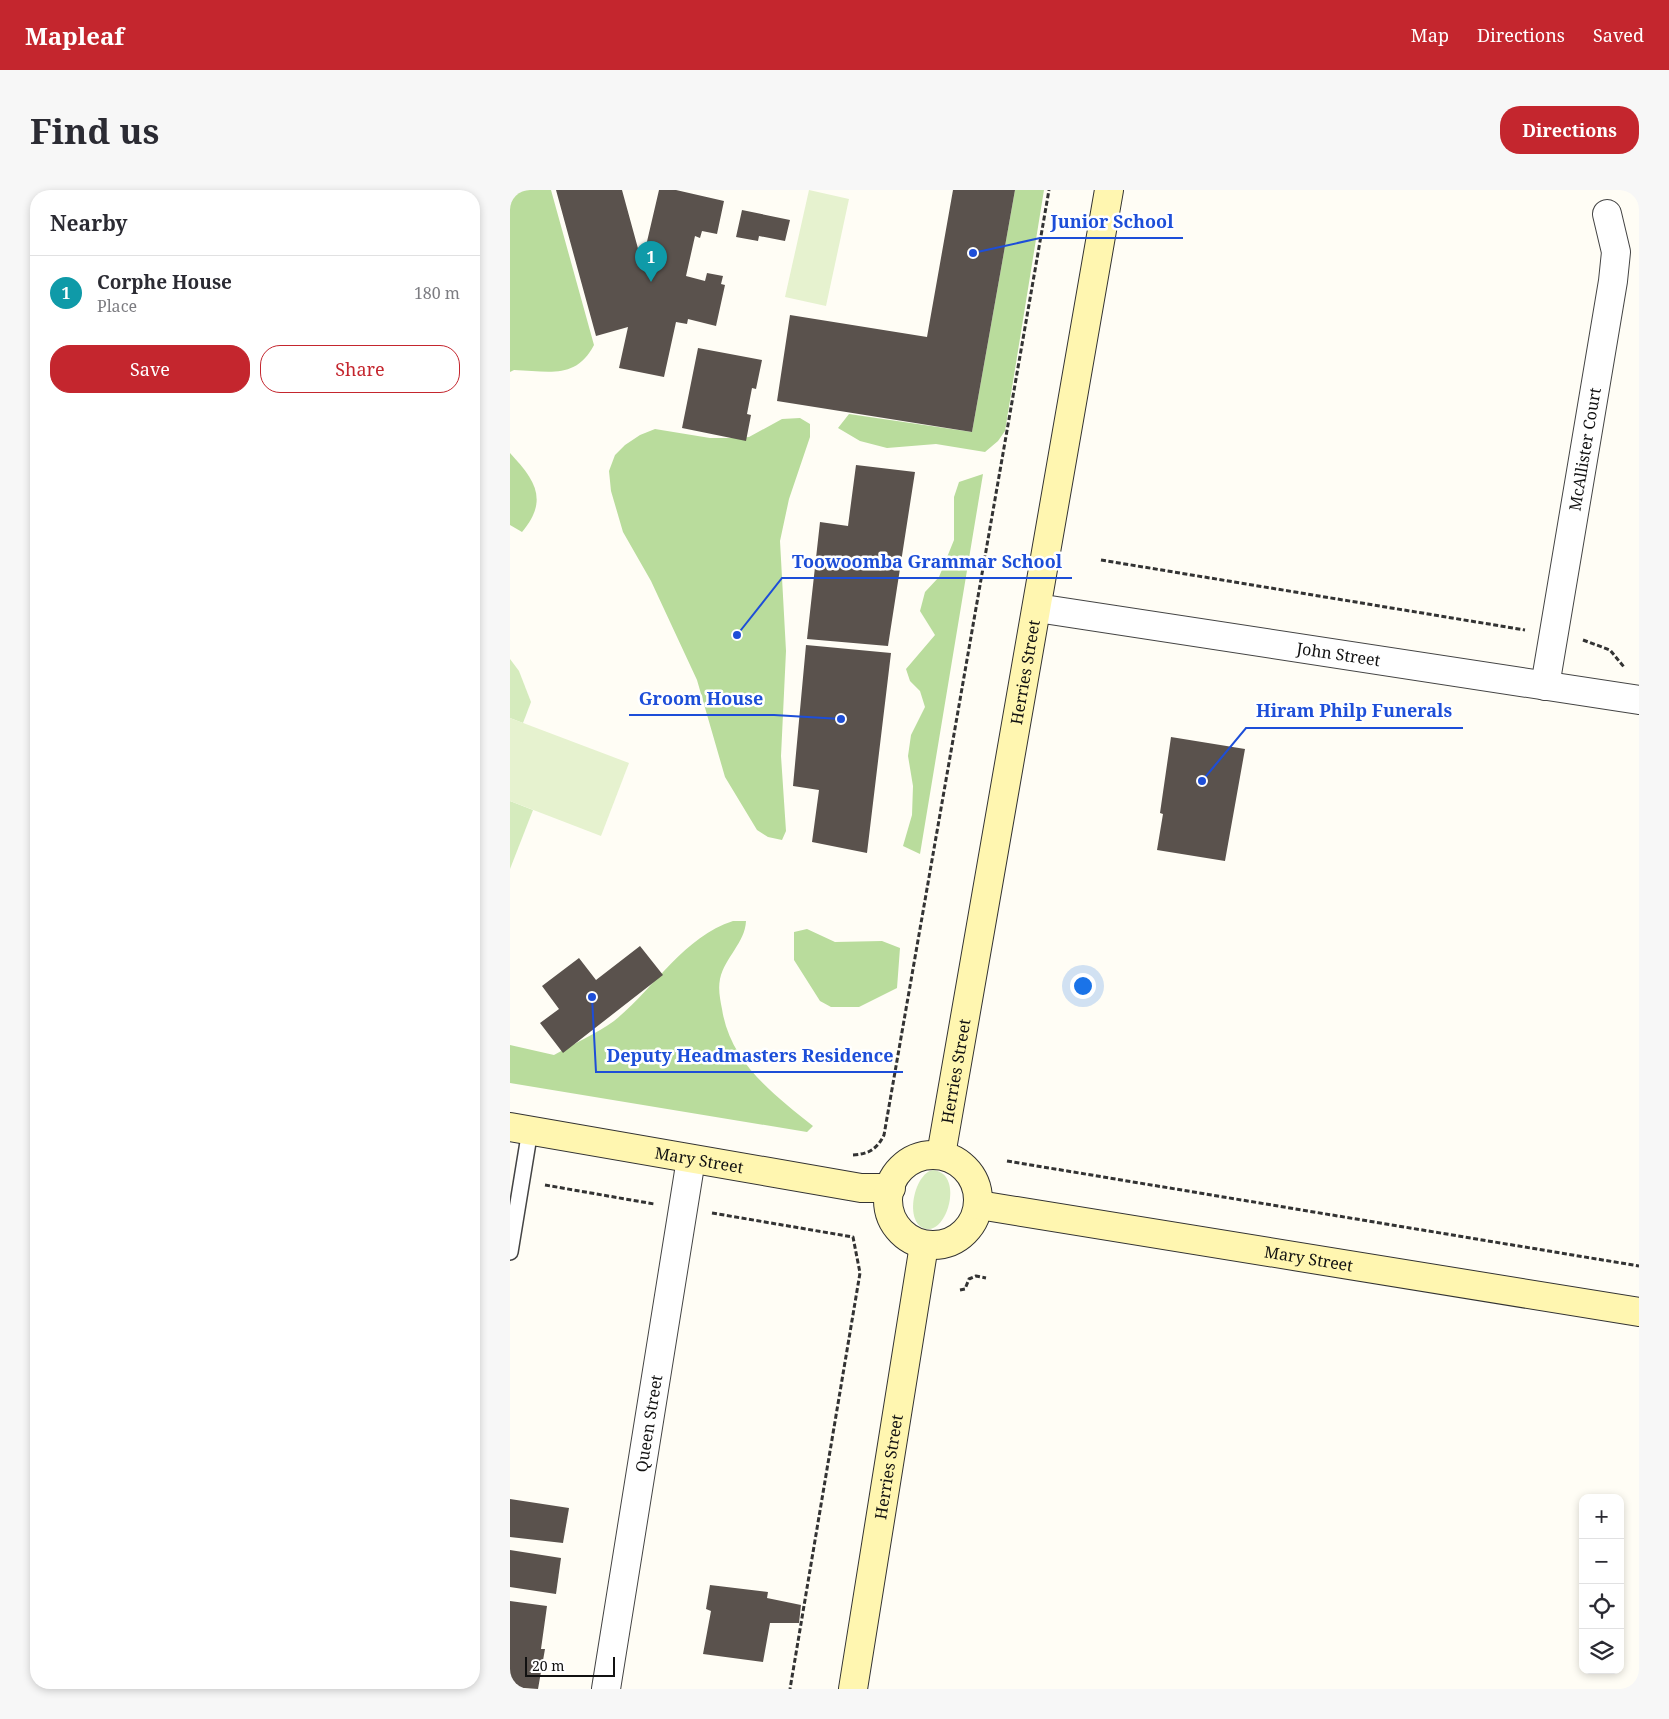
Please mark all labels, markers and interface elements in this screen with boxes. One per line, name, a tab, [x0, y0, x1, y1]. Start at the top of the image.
text: Mapleaf	[25, 19, 124, 52]
text: Map	[1411, 23, 1449, 47]
text: Directions	[1477, 23, 1565, 47]
text: Saved	[1593, 23, 1644, 47]
button: Directions	[1500, 106, 1639, 154]
text: Find us	[30, 107, 159, 154]
callout: Junior School	[1040, 205, 1183, 238]
text: Nearby	[50, 209, 128, 237]
text: Junior School	[1050, 209, 1174, 233]
pin: 1	[635, 241, 667, 282]
text: Corphe House	[97, 269, 232, 295]
text: 1	[61, 282, 71, 304]
text: 180 m	[414, 282, 460, 304]
text: Place	[97, 295, 137, 317]
button: Save	[50, 345, 250, 393]
button: Share	[260, 345, 460, 393]
street label: McAllister Court	[1564, 386, 1606, 513]
callout: Toowoomba Grammar School	[782, 545, 1072, 578]
text: Toowoomba Grammar School	[792, 549, 1063, 573]
street label: Herries Street	[1005, 618, 1045, 726]
street label: John Street	[1294, 637, 1382, 671]
callout: Groom House	[629, 682, 774, 715]
text: Groom House	[639, 686, 763, 710]
callout: Hiram Philp Funerals	[1246, 695, 1463, 728]
text: Hiram Philp Funerals	[1256, 698, 1452, 722]
your location	[1070, 973, 1096, 999]
street label: Herries Street	[936, 1017, 976, 1125]
callout: Deputy Headmasters Residence	[596, 1039, 903, 1072]
text: Deputy Headmasters Residence	[606, 1043, 894, 1067]
street label: Mary Street	[653, 1141, 745, 1178]
street label: Mary Street	[1263, 1240, 1355, 1277]
street label: Queen Street	[630, 1373, 667, 1474]
street label: Herries Street	[869, 1412, 908, 1521]
map controls	[1579, 1494, 1624, 1674]
button: +	[1579, 1494, 1624, 1539]
button: −	[1579, 1539, 1624, 1584]
button: locate	[1579, 1584, 1624, 1629]
button: layers	[1579, 1629, 1624, 1674]
scale bar	[525, 1654, 615, 1677]
text: 20 m	[532, 1656, 565, 1675]

